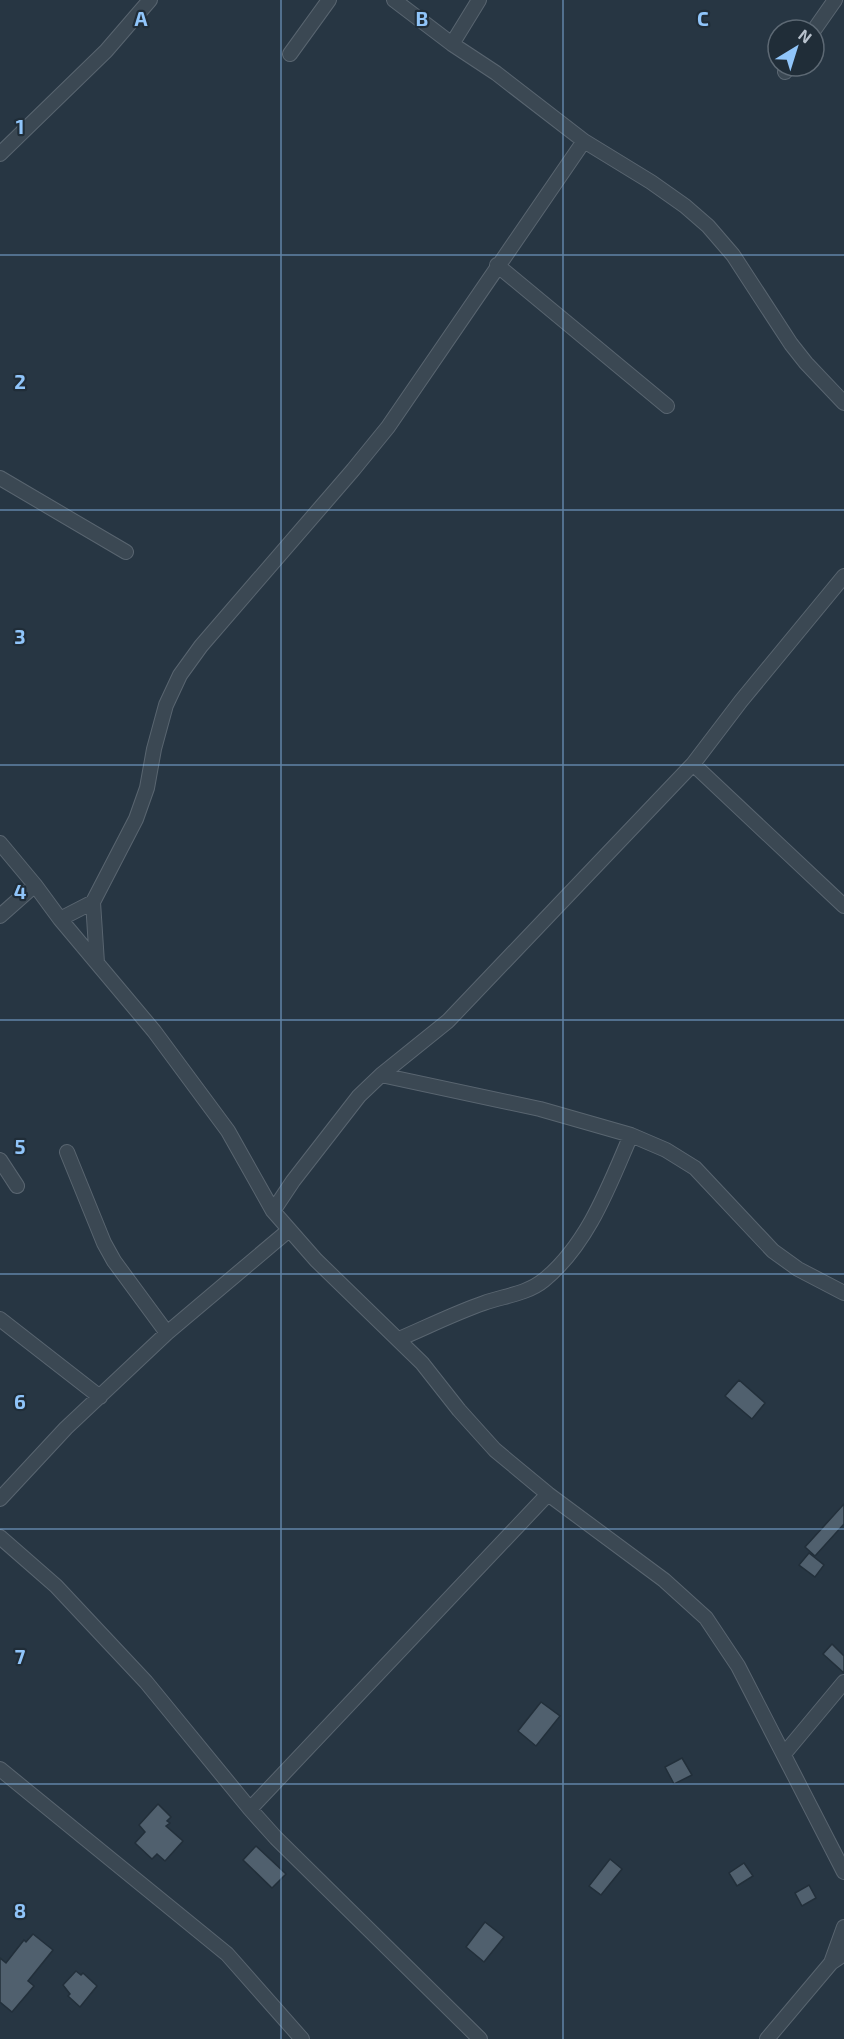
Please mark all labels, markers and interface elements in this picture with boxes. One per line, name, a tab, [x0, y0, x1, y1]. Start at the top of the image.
text: A	[134, 6, 148, 30]
text: B	[416, 6, 428, 30]
text: C	[697, 6, 709, 30]
north arrow	[766, 18, 826, 78]
text: N	[795, 25, 816, 47]
text: 1	[16, 114, 24, 138]
text: 2	[14, 369, 26, 393]
text: 3	[14, 624, 26, 648]
text: 4	[14, 879, 27, 903]
text: 5	[14, 1134, 26, 1158]
text: 6	[14, 1389, 26, 1413]
text: 7	[15, 1644, 26, 1668]
text: 8	[14, 1898, 26, 1922]

